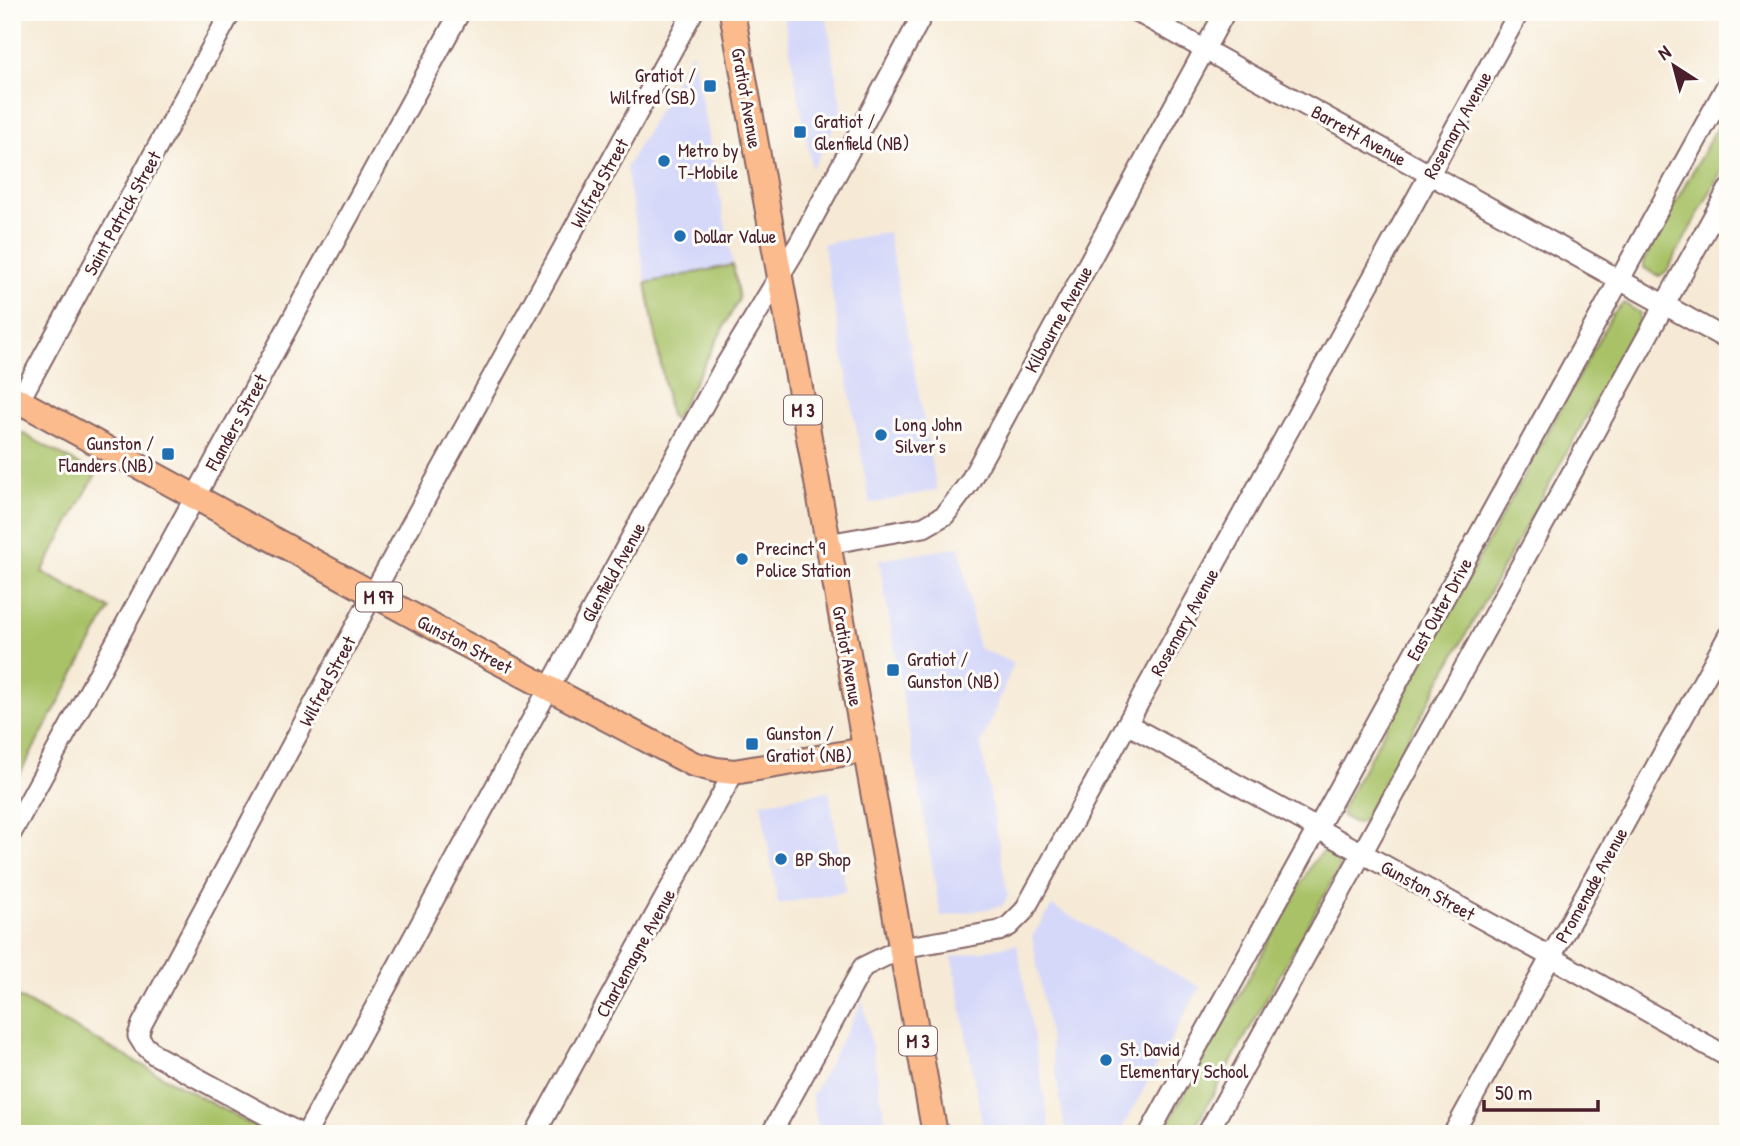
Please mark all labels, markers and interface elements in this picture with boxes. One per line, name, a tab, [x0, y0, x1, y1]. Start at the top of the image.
north arrow	[1638, 32, 1708, 102]
text: N	[1652, 39, 1676, 66]
street label: Gratiot Avenue	[725, 46, 769, 151]
place label: Gratiot / Wilfred (SB)	[610, 62, 696, 110]
street label: Rosemary Avenue	[1417, 66, 1498, 184]
marker: Gratiot / Wilfred (SB)	[702, 78, 718, 94]
street label: Barrett Avenue	[1307, 98, 1412, 172]
place label: Gratiot / Glenfield (NB)	[814, 108, 909, 156]
marker: Gratiot / Glenfield (NB)	[792, 124, 808, 140]
street label: Wilfred Street	[564, 133, 635, 232]
place label: Metro by T-Mobile	[678, 137, 739, 185]
street label: Saint Patrick Street	[77, 146, 167, 280]
marker: Metro by T-Mobile	[656, 153, 672, 169]
place label: Dollar Value	[694, 223, 777, 249]
marker: Dollar Value	[672, 228, 688, 244]
street label: Kilbourne Avenue	[1018, 261, 1098, 377]
street label: Flanders Street	[198, 369, 273, 476]
road number: M 3	[784, 396, 822, 424]
place label: Long John Silver's	[895, 411, 962, 459]
marker: Long John Silver's	[873, 427, 889, 443]
place label: Gunston / Flanders (NB)	[58, 430, 154, 478]
marker: Gunston / Flanders (NB)	[160, 446, 176, 462]
street label: Glenfield Avenue	[575, 517, 651, 627]
place label: Precinct 9 Police Station	[756, 535, 851, 583]
marker: Precinct 9 Police Station	[734, 551, 750, 567]
street label: East Outer Drive	[1400, 553, 1478, 665]
street label: Rosemary Avenue	[1144, 563, 1225, 681]
road number: M 97	[356, 582, 402, 612]
street label: Gratiot Avenue	[826, 604, 870, 709]
street label: Gunston Street	[413, 608, 517, 680]
street label: Wilfred Street	[292, 631, 362, 731]
place label: Gratiot / Gunston (NB)	[907, 646, 1000, 694]
marker: Gratiot / Gunston (NB)	[885, 662, 901, 678]
place label: Gunston / Gratiot (NB)	[766, 720, 852, 768]
marker: Gunston / Gratiot (NB)	[744, 736, 760, 752]
street label: Promenade Avenue	[1549, 822, 1634, 947]
place label: BP Shop	[795, 846, 851, 872]
marker: BP Shop	[773, 851, 789, 867]
street label: Gunston Street	[1376, 853, 1480, 927]
street label: Charlemagne Avenue	[589, 884, 681, 1022]
road number: M 3	[899, 1026, 937, 1056]
place label: St. David Elementary School	[1120, 1036, 1249, 1084]
marker: St. David Elementary School	[1098, 1052, 1114, 1068]
scale bar	[1484, 1069, 1598, 1113]
text: 50 m	[1495, 1078, 1532, 1107]

